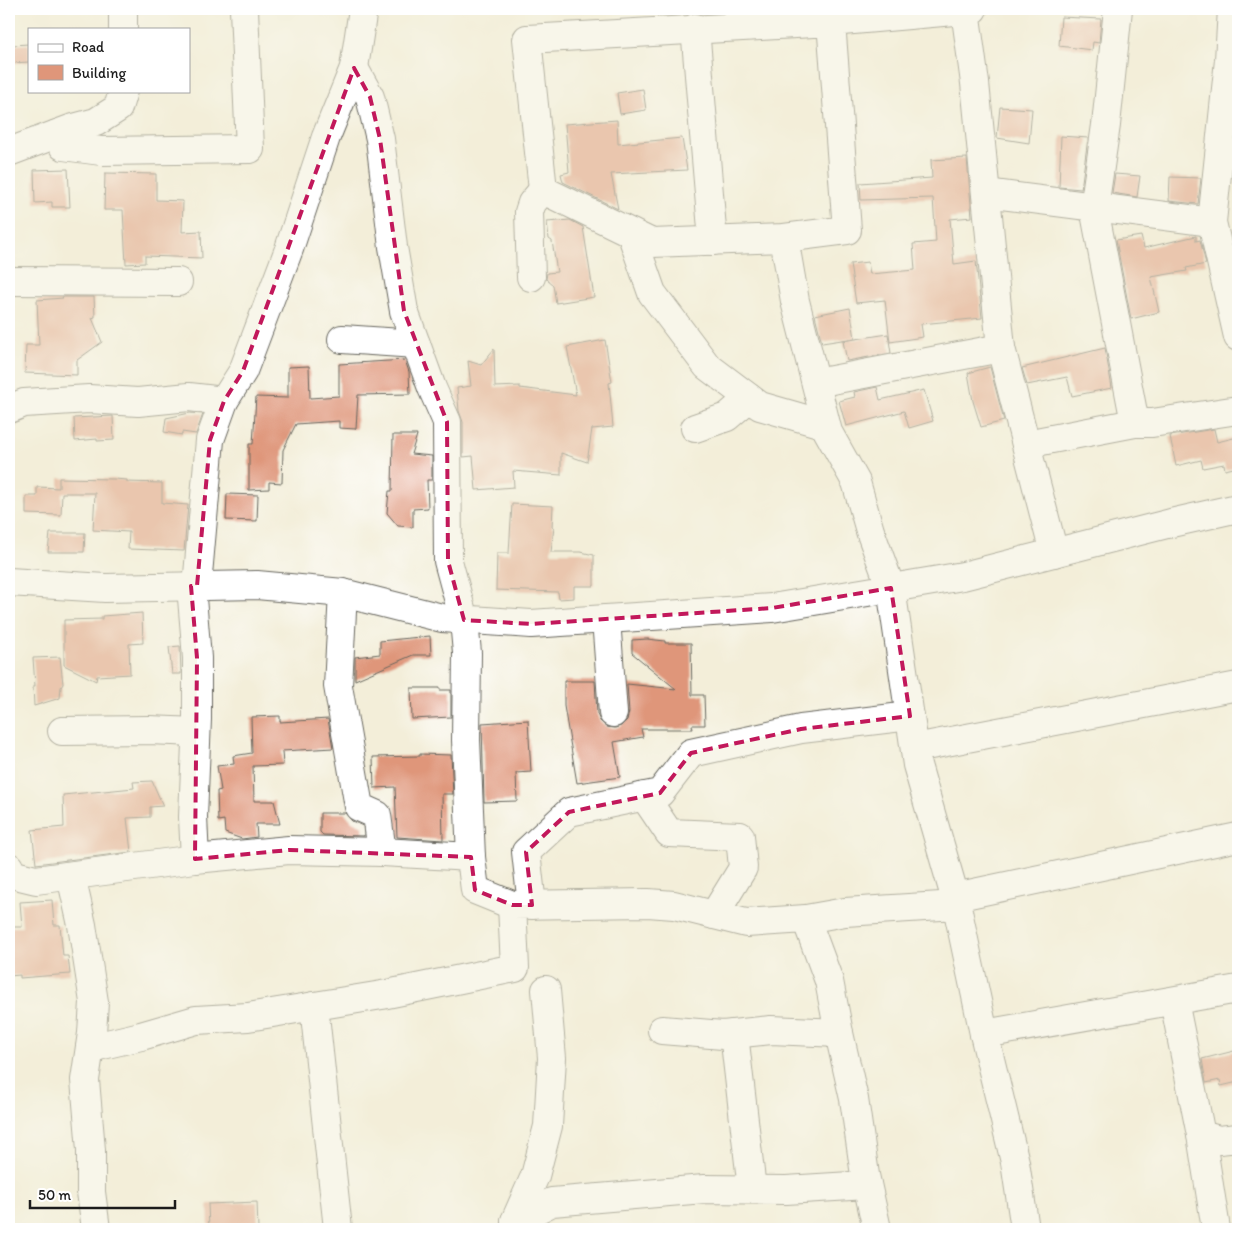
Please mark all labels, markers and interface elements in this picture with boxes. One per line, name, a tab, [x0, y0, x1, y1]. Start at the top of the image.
legend	[28, 28, 190, 92]
text: Road	[72, 38, 105, 56]
text: Building	[72, 64, 126, 82]
scale bar	[30, 1178, 175, 1210]
text: 50 m	[38, 1186, 71, 1204]

